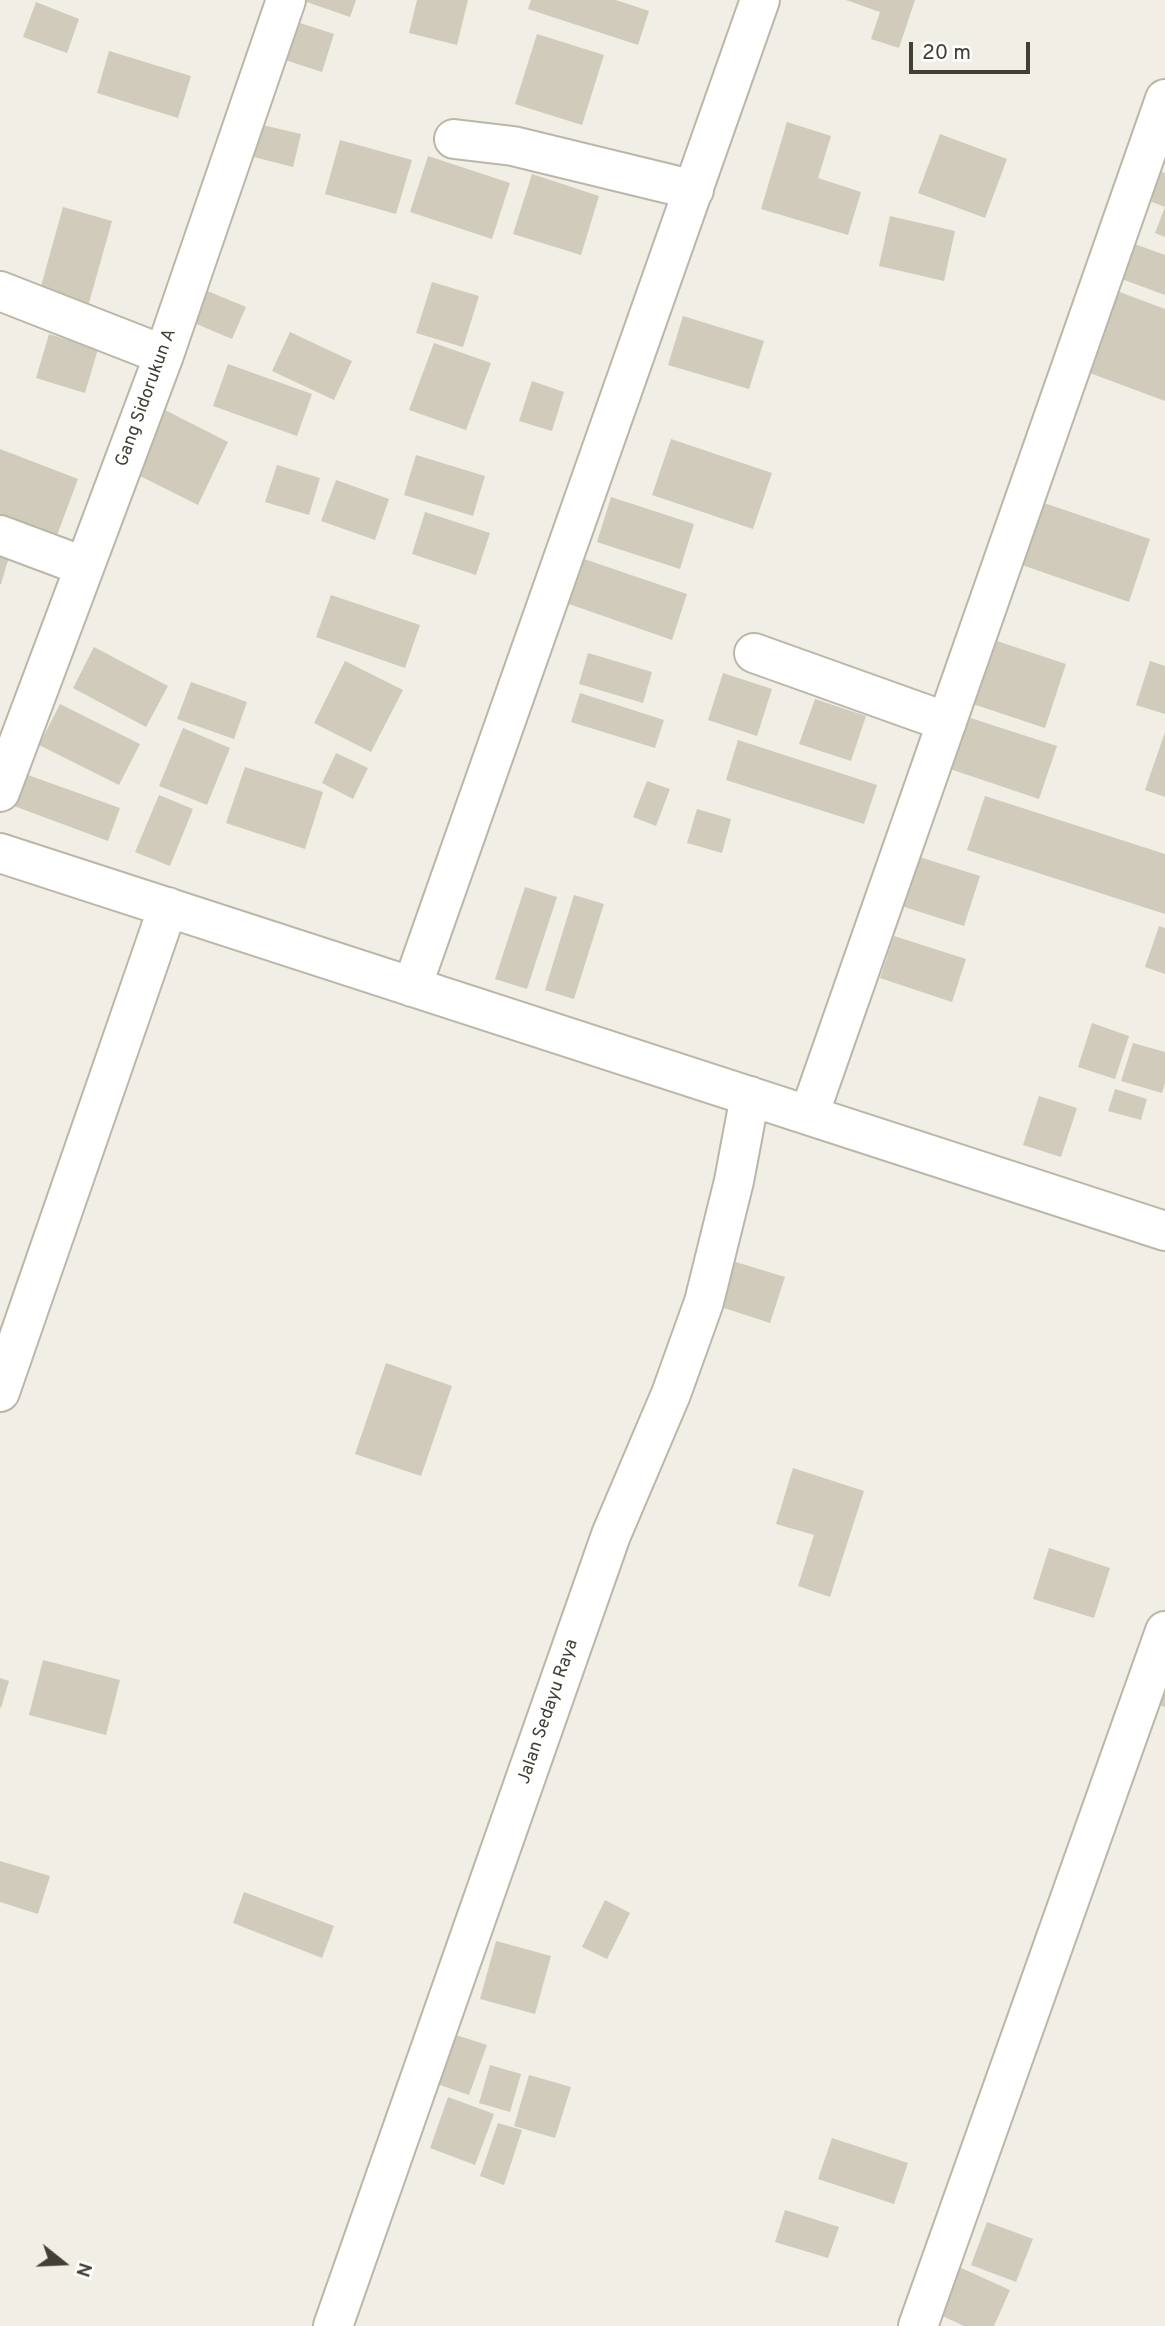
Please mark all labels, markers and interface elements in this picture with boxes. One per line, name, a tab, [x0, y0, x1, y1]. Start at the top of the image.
scale bar	[913, 28, 1034, 72]
text: 20 m	[922, 40, 971, 67]
street label: Gang Sidorukun A	[112, 326, 182, 470]
street label: Jalan Sedayu Raya	[514, 1637, 584, 1787]
north arrow	[28, 2228, 98, 2298]
text: N	[69, 2259, 96, 2280]

